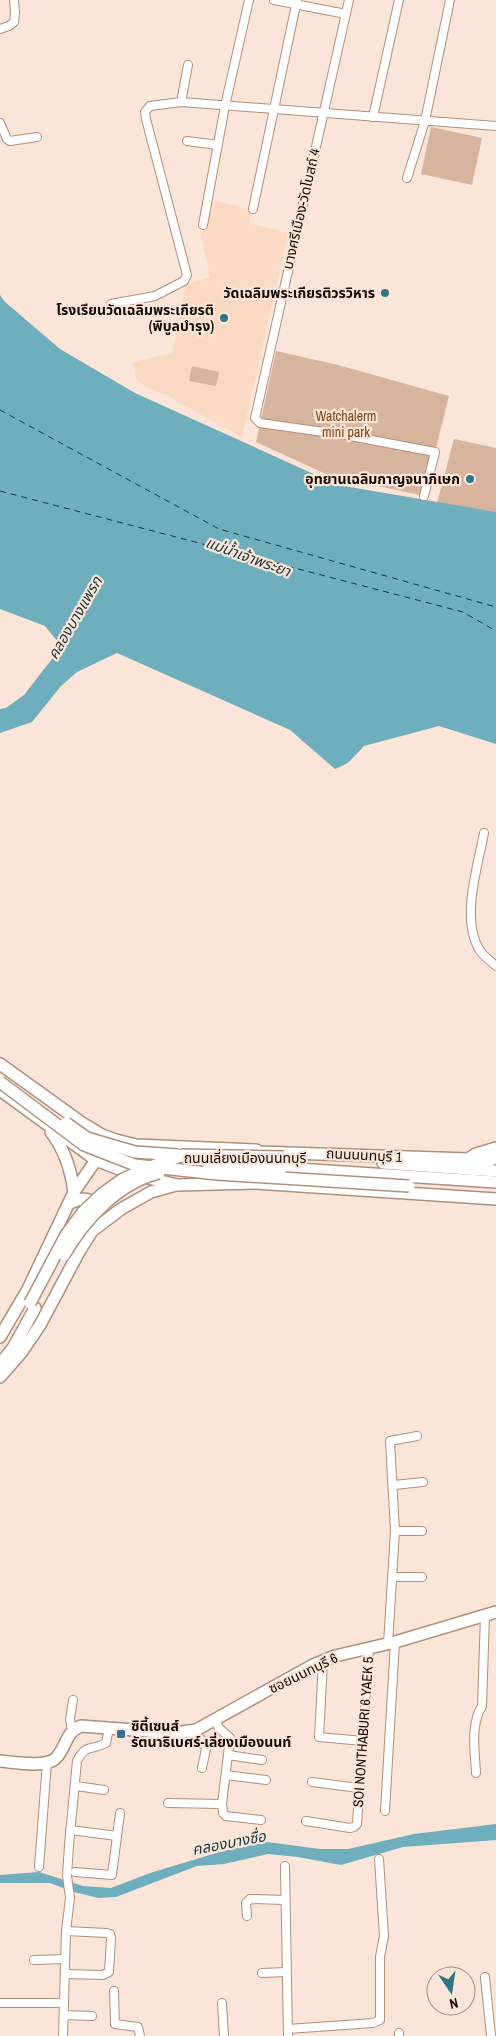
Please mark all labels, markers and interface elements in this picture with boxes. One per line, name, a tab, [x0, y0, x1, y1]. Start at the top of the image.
street label: บางศรีเมือง-วัดโบสถ์ 4	[278, 146, 324, 271]
place label: วัดเฉลิมพระเกียรติวรวิหาร	[223, 284, 375, 302]
marker: วัดเฉลิมพระเกียรติวรวิหาร	[379, 287, 391, 299]
place label: โรงเรียนวัดเฉลิมพระเกียรติ (พิบูลบำรุง)	[56, 301, 214, 336]
marker: โรงเรียนวัดเฉลิมพระเกียรติ (พิบูลบำรุง)	[218, 312, 230, 324]
park label: Watchalerm mini park	[316, 407, 376, 441]
place label: อุทยานเฉลิมกาญจนาภิเษก	[305, 470, 460, 488]
marker: อุทยานเฉลิมกาญจนาภิเษก	[464, 473, 476, 485]
water label: แม่น้ำเจ้าพระยา	[203, 531, 294, 582]
water label: คลองบางแพรก	[42, 572, 107, 663]
street label: ถนนนนทบุรี 1	[326, 1144, 403, 1166]
street label: ถนนเลี่ยงเมืองนนทบุรี	[184, 1148, 306, 1167]
street label: ซอยนนทบุรี 6	[265, 1649, 341, 1697]
street label: SOI NONTHABURI 6 YAEK 5	[349, 1656, 377, 1808]
place label: ซิตี้เซนส์ รัตนาธิเบศร์-เลี่ยงเมืองนนท์	[131, 1716, 291, 1751]
marker: ซิตี้เซนส์ รัตนาธิเบศร์-เลี่ยงเมืองนนท์	[115, 1728, 127, 1740]
water label: คลองบางซื่อ	[190, 1825, 269, 1860]
north arrow	[426, 1966, 476, 2016]
text: N	[448, 1994, 460, 2013]

